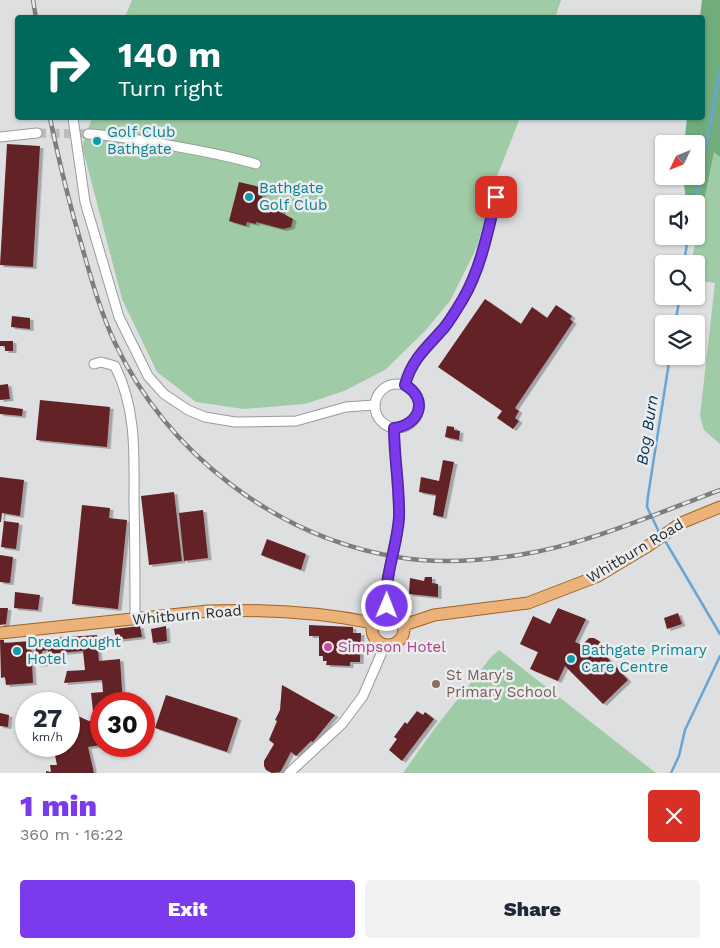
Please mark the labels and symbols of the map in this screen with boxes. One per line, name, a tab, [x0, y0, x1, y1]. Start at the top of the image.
place label: Golf Club Bathgate	[107, 123, 175, 158]
marker: Golf Club Bathgate	[91, 135, 103, 147]
north arrow	[655, 135, 705, 185]
pin	[475, 176, 517, 218]
place label: Bathgate Golf Club	[259, 179, 327, 214]
marker: Bathgate Golf Club	[243, 191, 255, 203]
water label: Bog Burn	[632, 394, 662, 466]
street label: Whitburn Road	[583, 515, 687, 587]
position arrow	[360, 579, 412, 631]
street label: Whitburn Road	[132, 601, 242, 629]
place label: Dreadnought Hotel	[27, 633, 122, 668]
place label: Simpson Hotel	[338, 638, 446, 656]
marker: Simpson Hotel	[322, 641, 334, 653]
place label: Bathgate Primary Care Centre	[581, 641, 707, 676]
marker: Dreadnought Hotel	[11, 645, 23, 657]
marker: Bathgate Primary Care Centre	[565, 653, 577, 665]
place label: St Mary's Primary School	[446, 666, 557, 701]
marker: St Mary's Primary School	[430, 678, 442, 690]
speed limit sign: 30	[90, 692, 155, 757]

